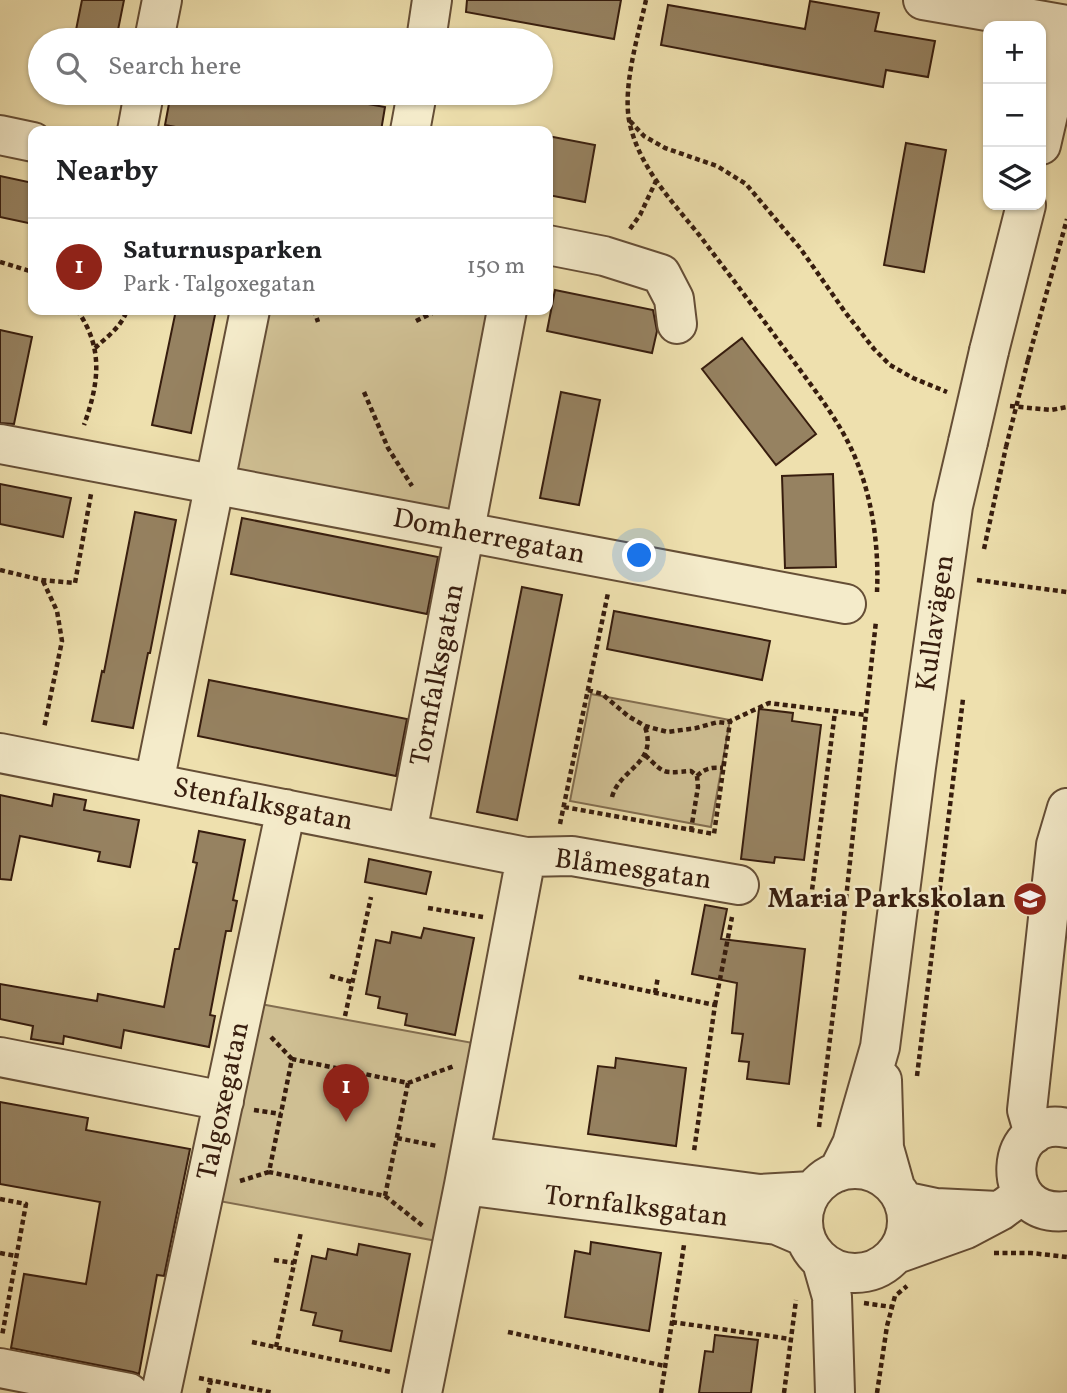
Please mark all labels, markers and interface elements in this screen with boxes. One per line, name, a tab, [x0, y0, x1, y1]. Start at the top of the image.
map controls	[983, 21, 1046, 210]
button: +	[983, 21, 1046, 84]
search box	[28, 28, 553, 105]
icon: search	[52, 48, 90, 86]
text: Search here	[108, 49, 241, 85]
button: −	[983, 84, 1046, 147]
button: layers	[983, 147, 1046, 210]
text: Nearby	[56, 151, 158, 193]
text: Saturnusparken	[123, 233, 322, 269]
text: 1	[74, 251, 84, 283]
text: 150 m	[467, 251, 525, 283]
text: Park · Talgoxegatan	[123, 269, 316, 301]
street label: Domherregatan	[390, 499, 588, 575]
your location	[622, 538, 656, 572]
street label: Kullavägen	[907, 552, 965, 694]
street label: Tornfalksgatan	[401, 580, 475, 770]
street label: Stenfalksgatan	[170, 768, 356, 842]
street label: Blåmesgatan	[552, 840, 714, 900]
place label: Maria Parkskolan	[768, 880, 1006, 919]
school or university icon: Maria Parkskolan	[1011, 880, 1049, 918]
street label: Talgoxegatan	[188, 1018, 260, 1184]
pin: 1	[323, 1064, 369, 1122]
street label: Tornfalksgatan	[542, 1176, 730, 1238]

